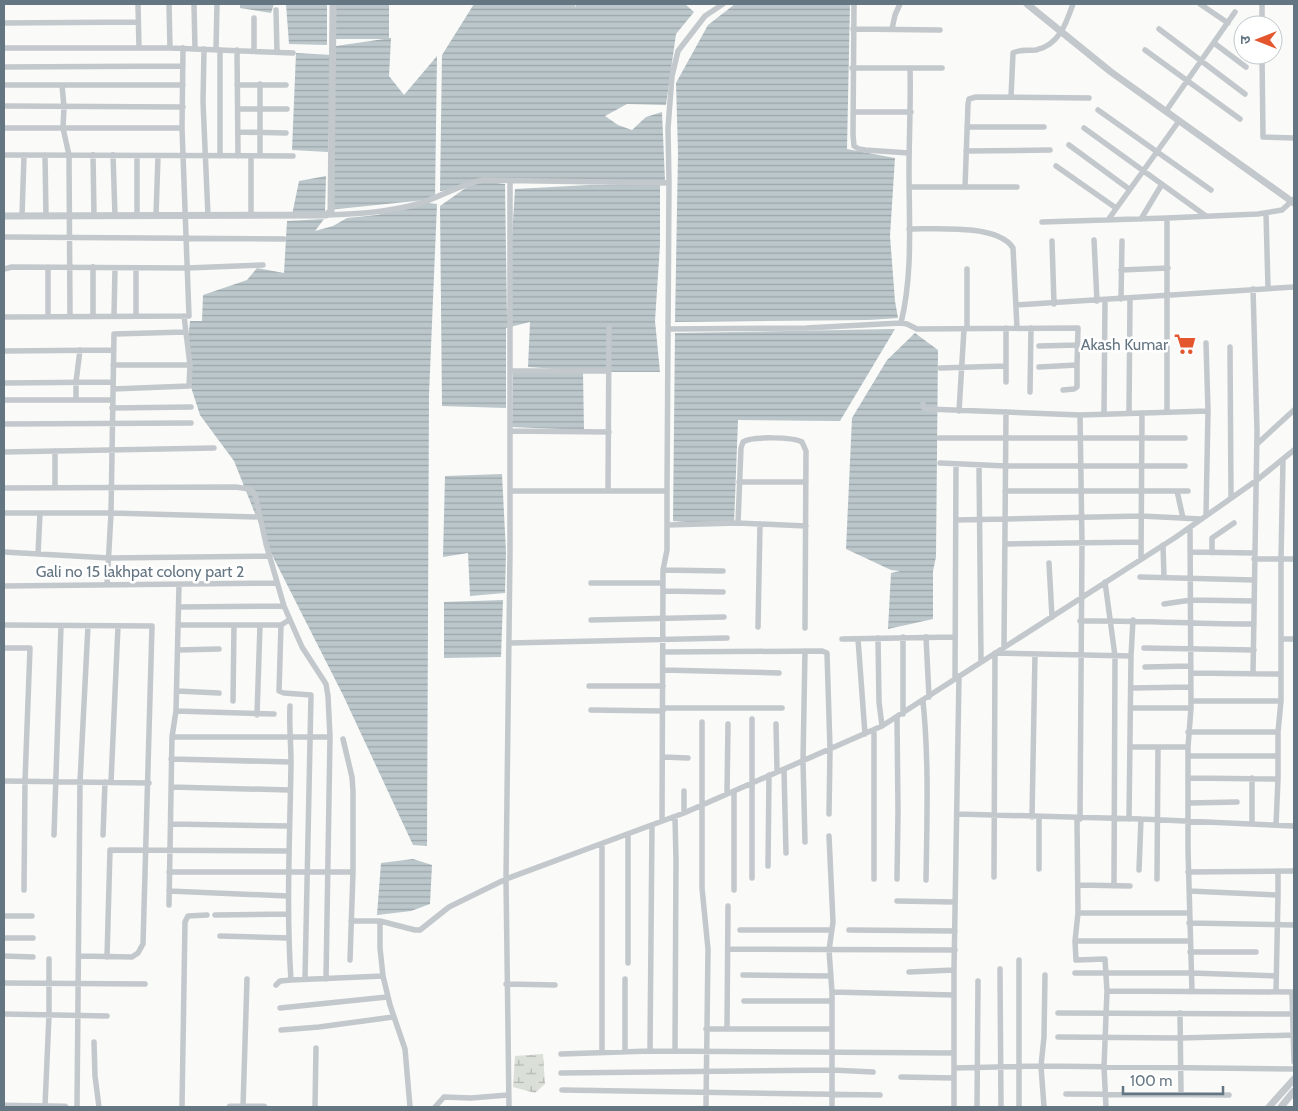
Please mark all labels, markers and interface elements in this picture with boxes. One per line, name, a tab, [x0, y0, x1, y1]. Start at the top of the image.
north arrow	[1233, 15, 1283, 65]
text: उ	[1236, 35, 1254, 44]
supermarket icon: Akash Kumar	[1172, 331, 1198, 357]
place label: Akash Kumar	[1081, 335, 1169, 354]
street label: Gali no 15 lakhpat colony part 2	[36, 562, 244, 581]
scale bar	[1123, 1064, 1223, 1096]
text: 100 m	[1130, 1072, 1172, 1090]

